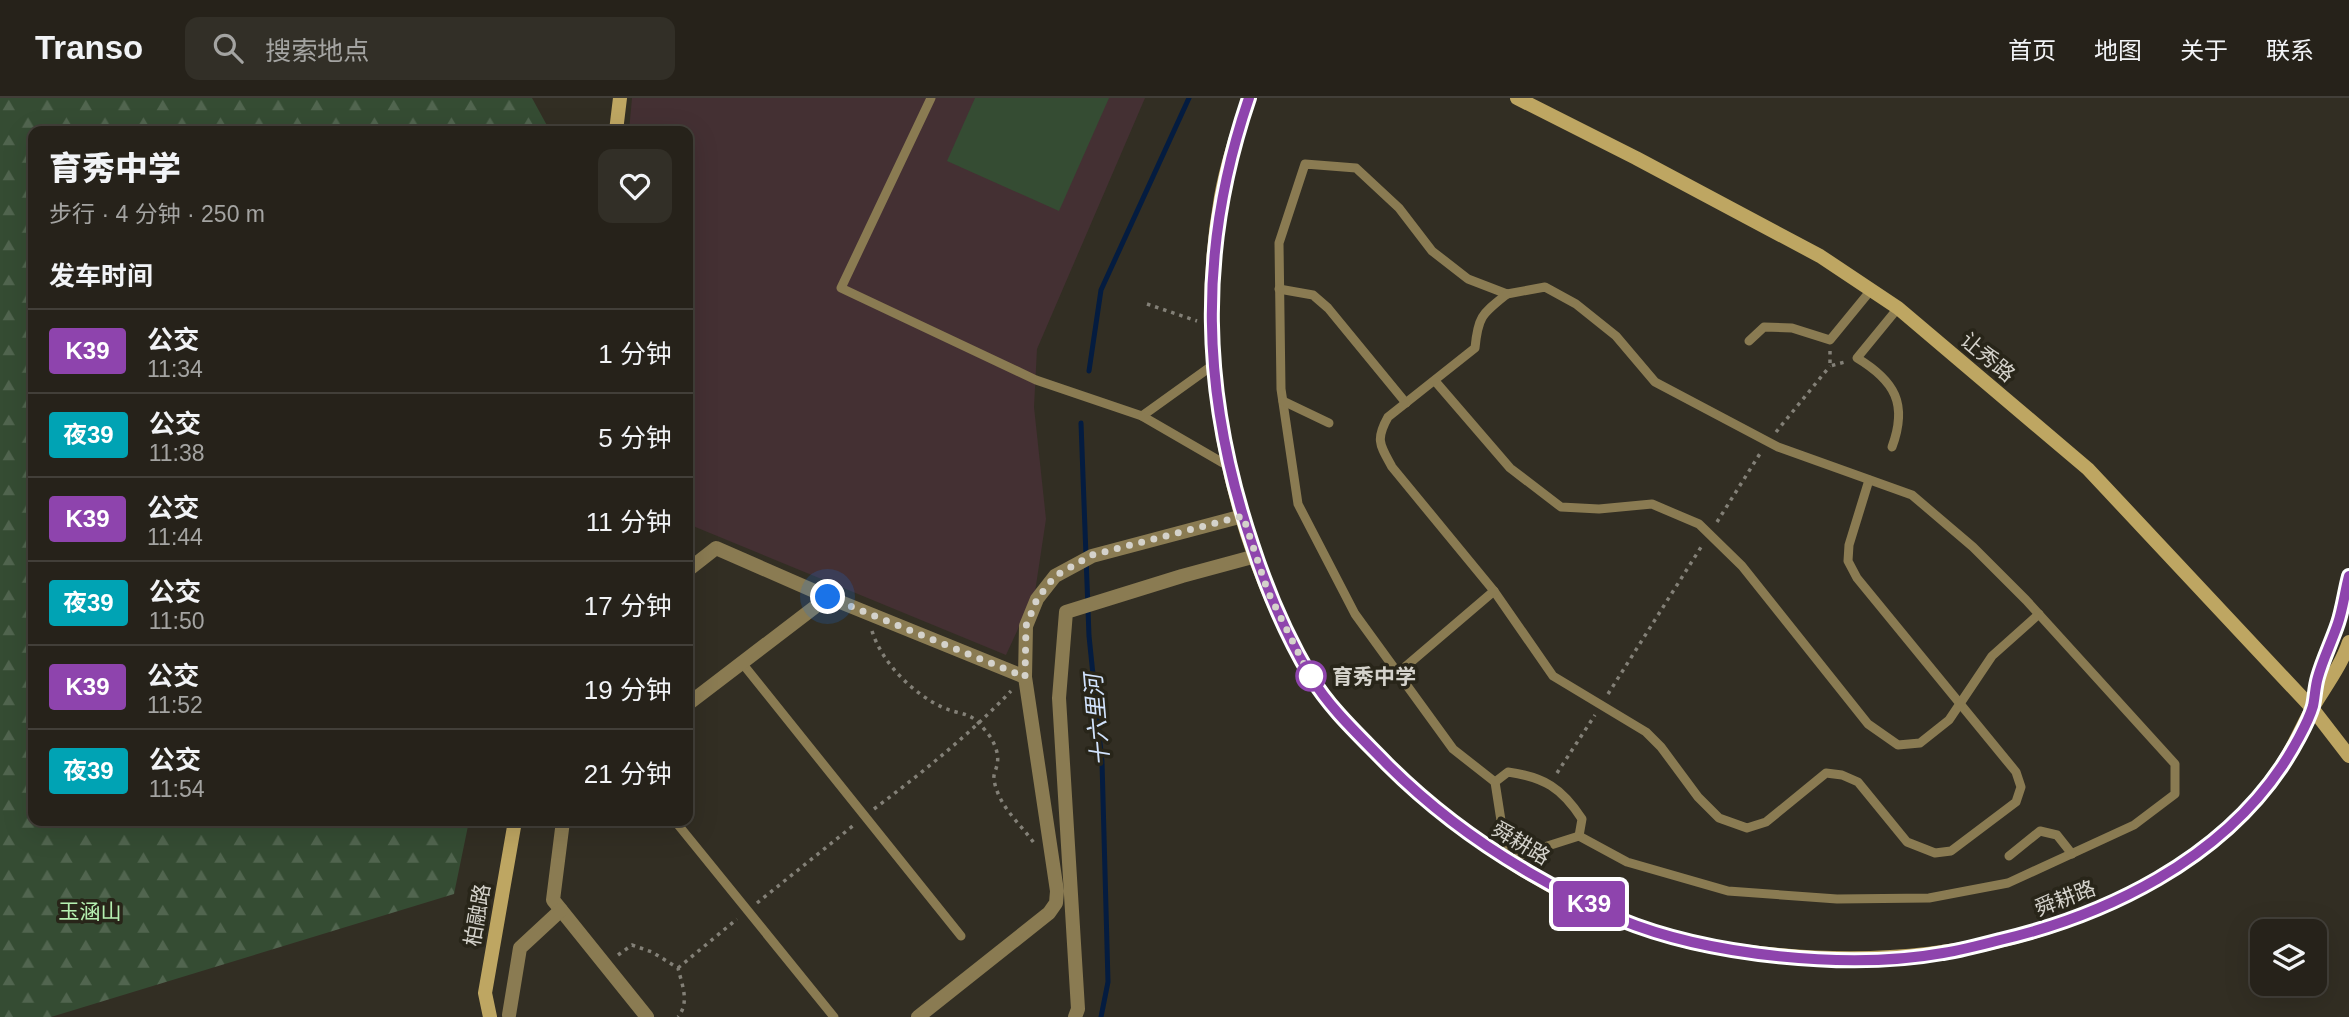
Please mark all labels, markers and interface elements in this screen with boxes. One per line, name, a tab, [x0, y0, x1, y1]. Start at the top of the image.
search box	[185, 17, 675, 80]
text: Transo	[35, 29, 143, 66]
icon: search	[209, 29, 247, 67]
text: 搜索地点	[265, 36, 369, 66]
text: 首页	[2008, 37, 2056, 64]
text: 地图	[2094, 37, 2142, 64]
text: 关于	[2180, 37, 2228, 64]
text: 联系	[2266, 37, 2314, 64]
button: heart	[598, 149, 672, 223]
text: 育秀中学	[49, 150, 181, 187]
text: 步行 · 4 分钟 · 250 m	[49, 201, 265, 227]
text: 发车时间	[49, 261, 153, 291]
text: 公交	[147, 325, 199, 355]
street label: 让秀路	[1956, 328, 2020, 386]
text: K39	[65, 337, 110, 364]
text: 1 分钟	[598, 339, 672, 369]
text: 11:34	[147, 356, 203, 382]
text: 公交	[149, 409, 201, 439]
text: 夜39	[63, 421, 114, 448]
text: 5 分钟	[598, 423, 672, 453]
text: 11:38	[149, 440, 205, 466]
text: 公交	[147, 493, 199, 523]
text: K39	[65, 505, 110, 532]
text: 11 分钟	[586, 507, 672, 537]
text: 11:44	[147, 524, 203, 550]
text: 公交	[149, 577, 201, 607]
your location	[810, 579, 845, 614]
text: 夜39	[63, 589, 114, 616]
text: 17 分钟	[584, 591, 672, 621]
text: 11:50	[149, 608, 205, 634]
text: 公交	[147, 661, 199, 691]
marker: 育秀中学	[1296, 661, 1326, 691]
place label: 育秀中学	[1332, 665, 1416, 688]
water label: 十六里河	[1080, 669, 1114, 767]
text: K39	[65, 673, 110, 700]
text: 19 分钟	[584, 675, 672, 705]
text: 11:52	[147, 692, 203, 718]
text: 公交	[149, 745, 201, 775]
text: 夜39	[63, 757, 114, 784]
text: 21 分钟	[584, 759, 672, 789]
text: 11:54	[149, 776, 205, 802]
street label: 舜耕路	[1488, 817, 1554, 869]
street label: 舜耕路	[2031, 876, 2099, 920]
line badge: K39	[1549, 881, 1629, 927]
street label: 柏融路	[460, 882, 494, 948]
text: K39	[1567, 890, 1611, 917]
park label: 玉涵山	[59, 900, 122, 923]
map controls	[2250, 919, 2327, 996]
button: layers	[2250, 919, 2327, 996]

